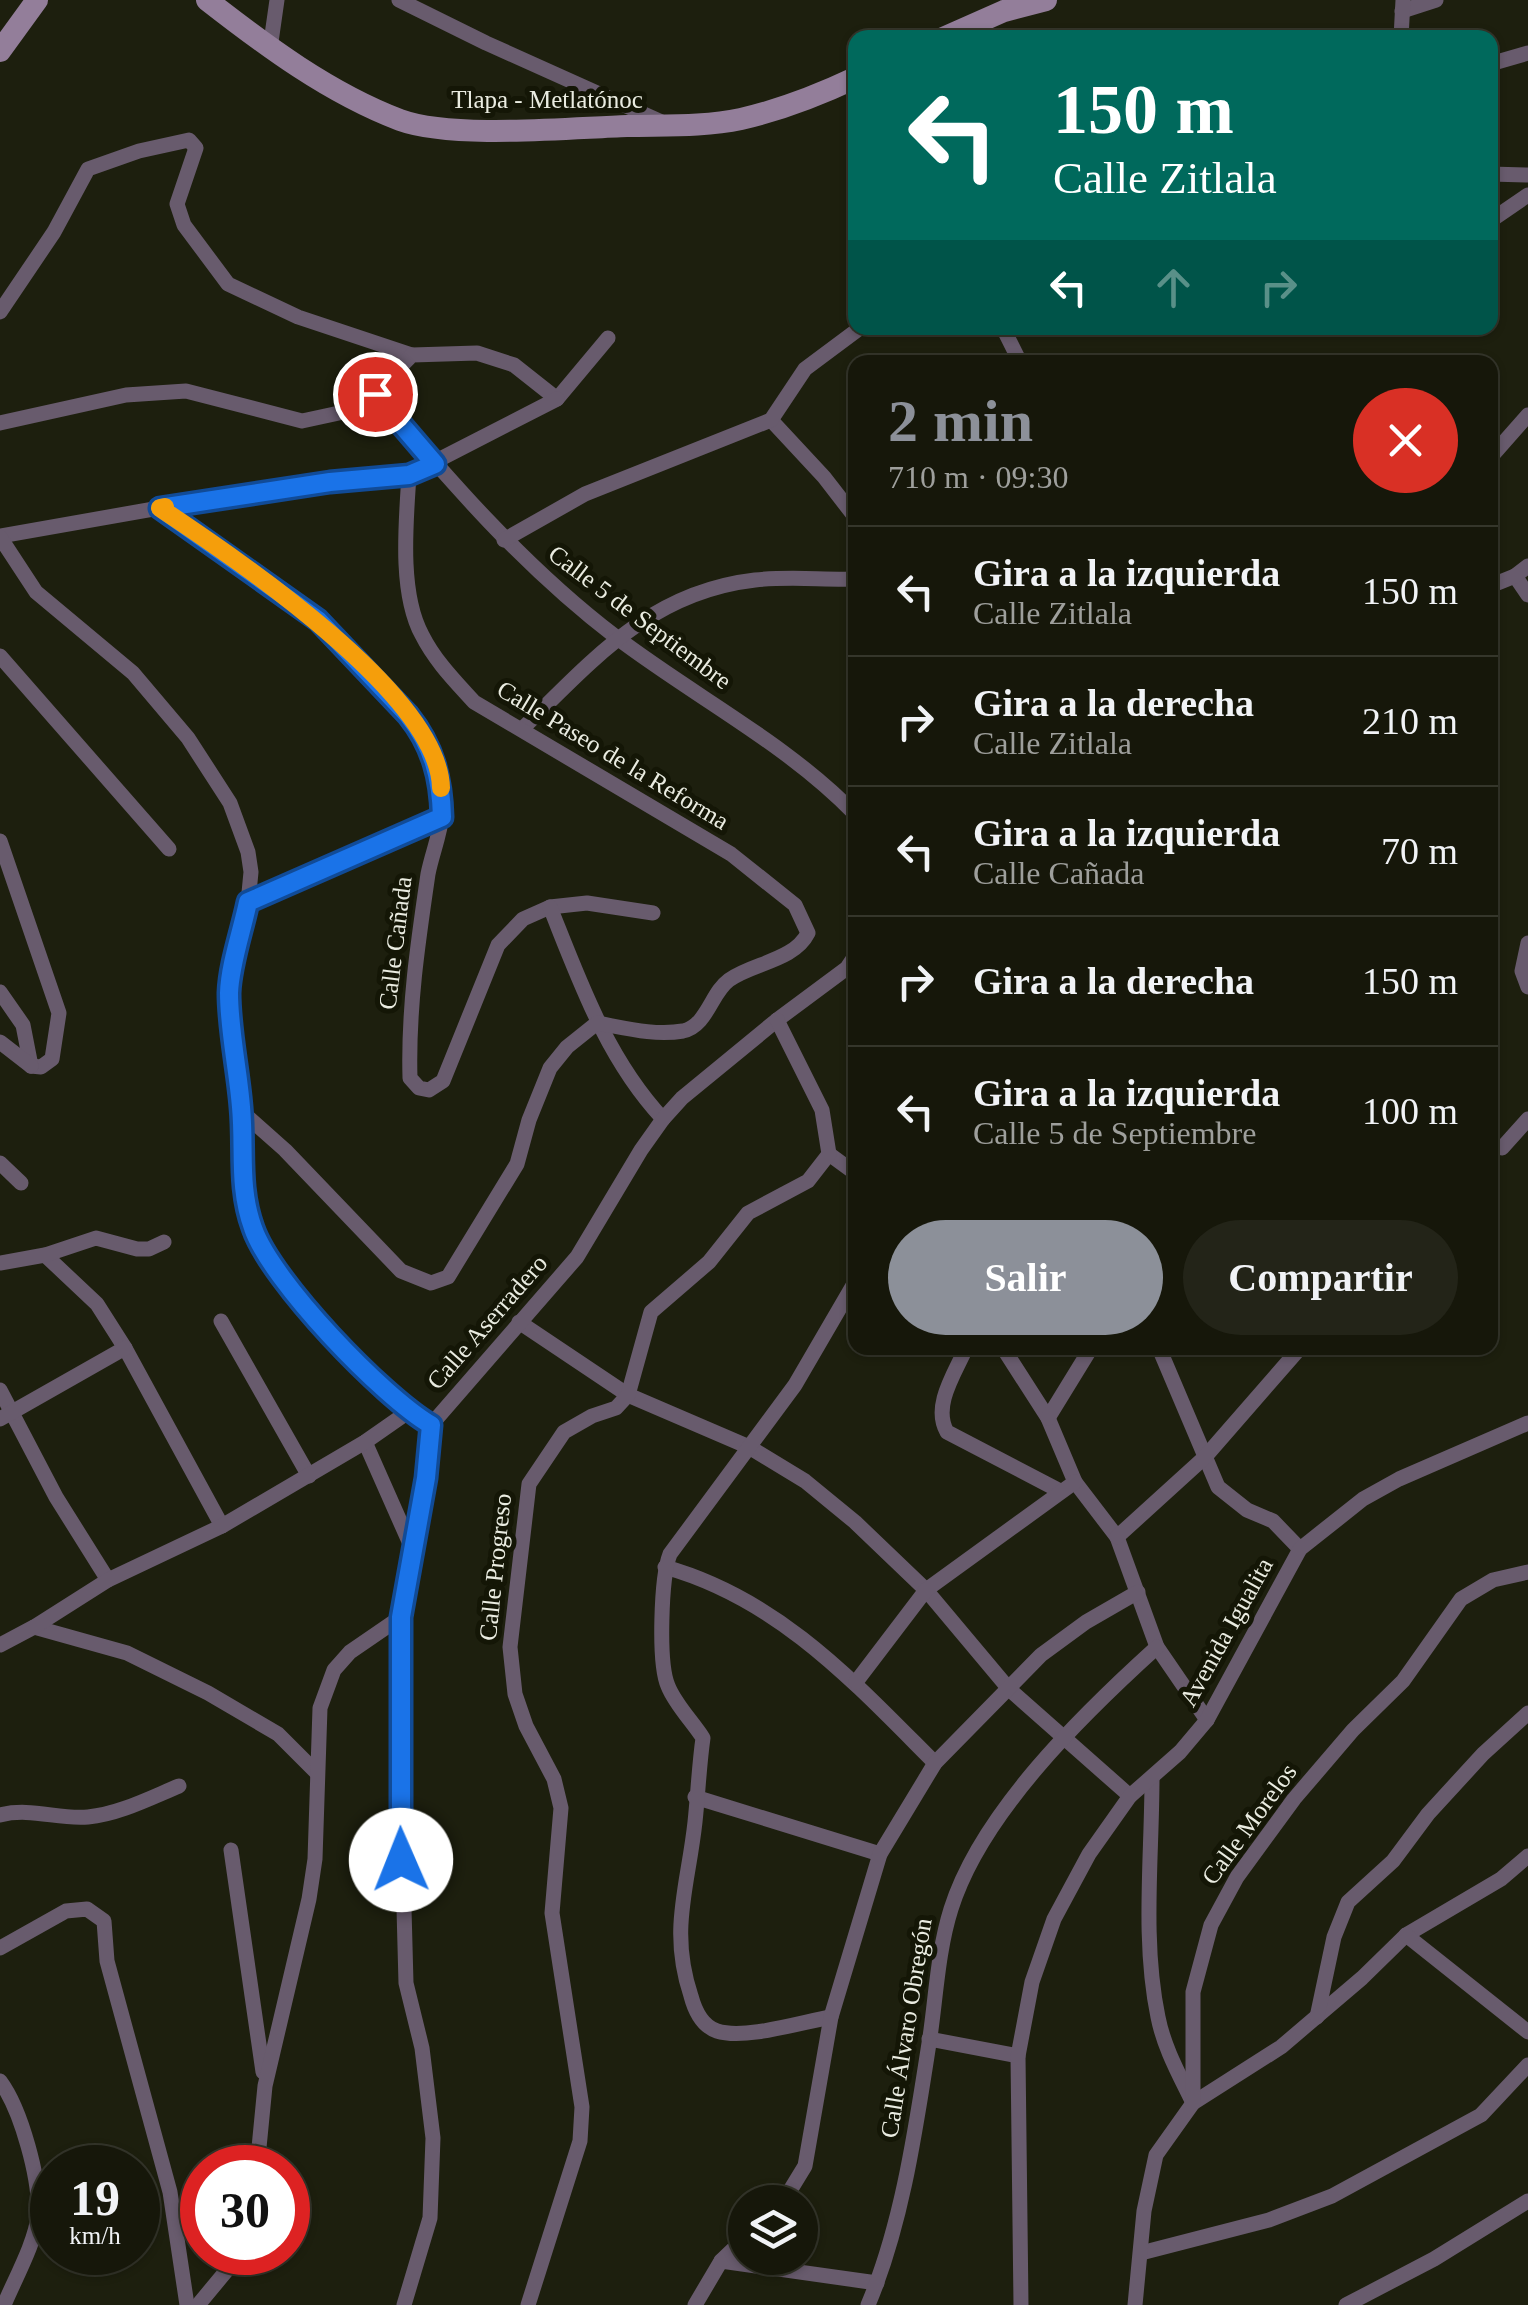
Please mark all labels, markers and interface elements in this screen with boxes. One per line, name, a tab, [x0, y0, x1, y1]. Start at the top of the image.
icon: left	[888, 70, 1018, 200]
text: 150 m	[1053, 71, 1234, 148]
street label: Tlapa - Metlatónoc	[451, 86, 643, 113]
text: Calle Zitlala	[1053, 153, 1277, 203]
icon: left	[1041, 260, 1096, 315]
icon: ahead	[1146, 260, 1201, 315]
icon: right	[1251, 260, 1306, 315]
pin	[333, 352, 418, 437]
icon: arrive	[348, 367, 403, 422]
text: 2 min	[888, 388, 1033, 454]
button: close	[1353, 388, 1458, 493]
text: 710 m · 09:30	[888, 459, 1068, 495]
street label: Calle 5 de Septiembre	[543, 540, 737, 694]
text: Gira a la izquierda	[973, 552, 1280, 594]
icon: left	[888, 564, 943, 619]
text: 150 m	[1362, 570, 1458, 612]
text: Calle Zitlala	[973, 595, 1132, 631]
street label: Calle Paseo de la Reforma	[492, 675, 734, 835]
text: Gira a la derecha	[973, 682, 1254, 724]
icon: right	[888, 694, 943, 749]
text: 210 m	[1362, 700, 1458, 742]
text: Calle Zitlala	[973, 725, 1132, 761]
text: Gira a la izquierda	[973, 812, 1280, 854]
icon: left	[888, 824, 943, 879]
text: 70 m	[1381, 830, 1458, 872]
text: Calle Cañada	[973, 855, 1144, 891]
street label: Calle Cañada	[373, 875, 417, 1011]
icon: right	[888, 954, 943, 1009]
text: Gira a la derecha	[973, 960, 1254, 1002]
text: 150 m	[1362, 960, 1458, 1002]
text: Gira a la izquierda	[973, 1072, 1280, 1114]
icon: left	[888, 1084, 943, 1139]
text: 100 m	[1362, 1090, 1458, 1132]
text: Calle 5 de Septiembre	[973, 1115, 1256, 1151]
button: Salir	[888, 1220, 1163, 1335]
button: Compartir	[1183, 1220, 1458, 1335]
street label: Calle Aserradero	[421, 1249, 553, 1395]
street label: Calle Progreso	[474, 1492, 516, 1642]
street label: Avenida Igualita	[1174, 1553, 1278, 1711]
street label: Calle Morelos	[1196, 1758, 1302, 1890]
position arrow	[349, 1808, 453, 1912]
street label: Calle Álvaro Obregón	[875, 1916, 937, 2140]
speed limit sign: 30	[180, 2145, 310, 2275]
text: 19	[70, 2170, 120, 2226]
map controls	[728, 2185, 818, 2275]
button: layers	[728, 2185, 818, 2275]
text: km/h	[69, 2222, 121, 2249]

